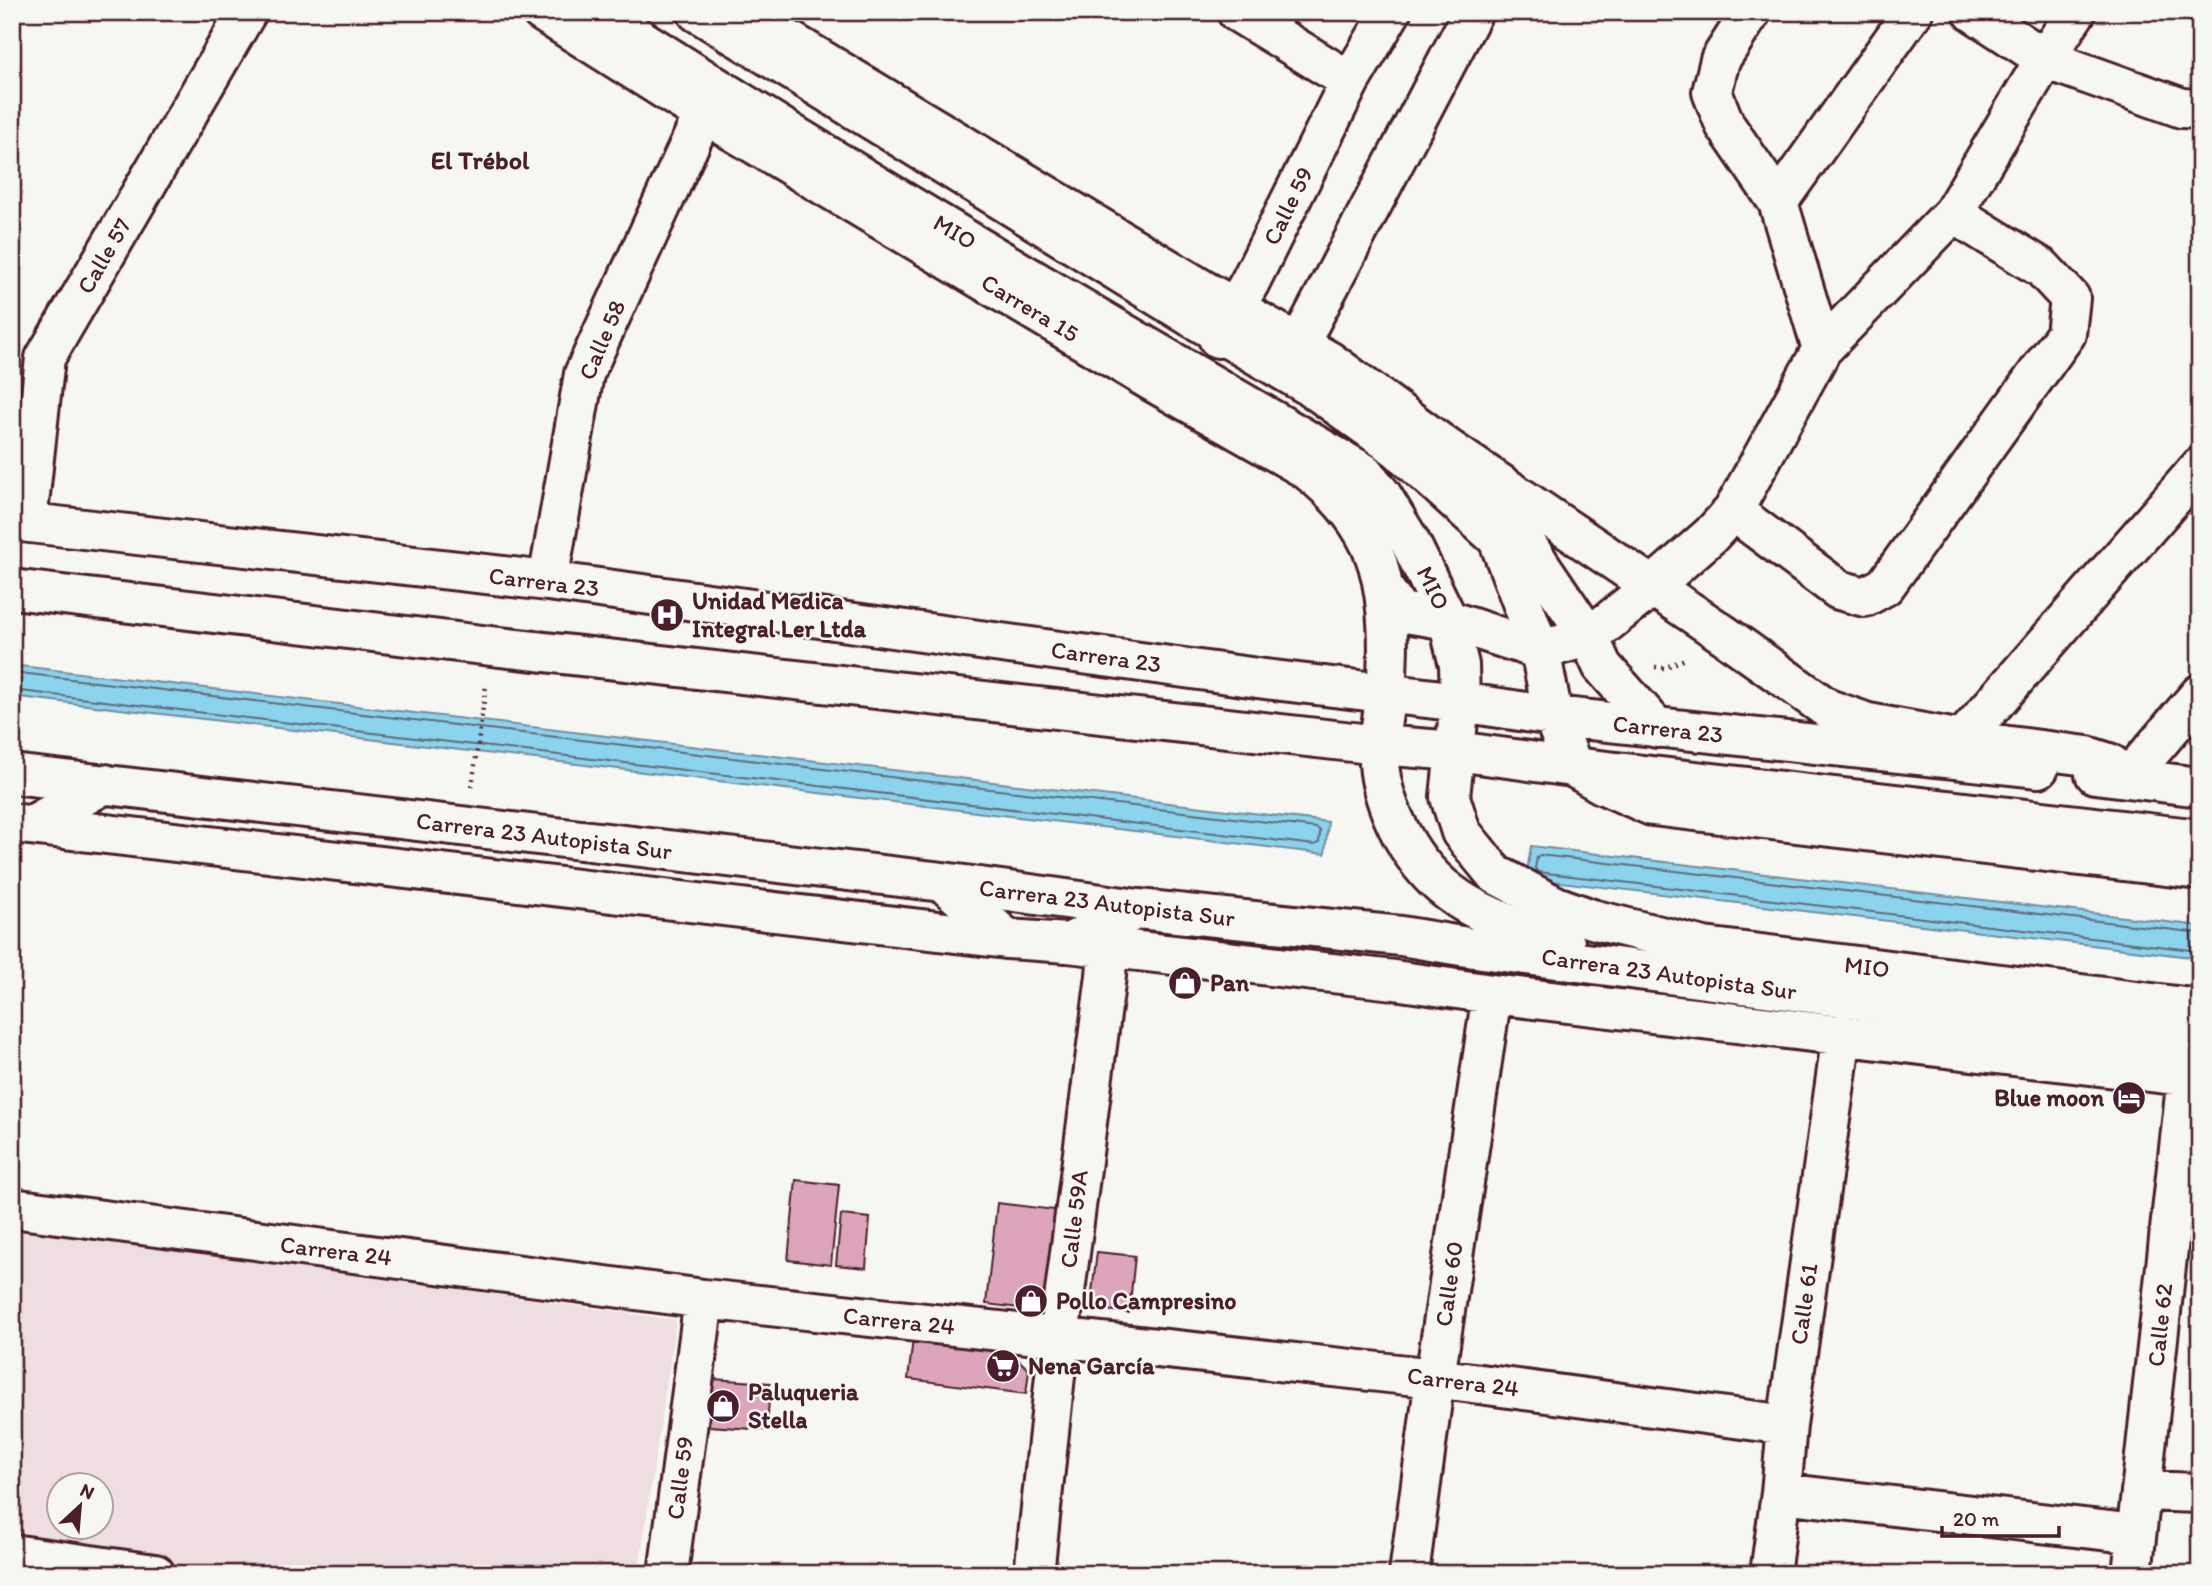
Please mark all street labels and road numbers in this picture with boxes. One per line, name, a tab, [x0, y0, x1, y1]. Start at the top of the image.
street label: Calle 59	[1256, 162, 1319, 250]
street label: MIO	[928, 208, 982, 256]
street label: Calle 57	[70, 213, 137, 299]
street label: Carrera 15	[976, 267, 1084, 348]
street label: Calle 58	[572, 295, 631, 384]
street label: Carrera 23	[487, 560, 601, 603]
street label: MIO	[1411, 561, 1456, 614]
street label: Carrera 23	[1049, 634, 1163, 679]
street label: Carrera 23	[1611, 708, 1725, 749]
street label: Carrera 23 Autopista Sur	[415, 805, 674, 866]
street label: Carrera 23 Autopista Sur	[978, 872, 1237, 933]
street label: Carrera 23 Autopista Sur	[1540, 941, 1798, 1006]
street label: MIO	[1843, 949, 1891, 984]
street label: Calle 59A	[1053, 1168, 1094, 1270]
street label: Carrera 24	[279, 1229, 394, 1272]
street label: Calle 60	[1428, 1239, 1469, 1328]
street label: Calle 61	[1783, 1261, 1824, 1347]
street label: Calle 62	[2141, 1281, 2178, 1368]
street label: Carrera 24	[842, 1300, 956, 1341]
street label: Carrera 24	[1406, 1360, 1521, 1403]
street label: Calle 59	[660, 1435, 699, 1521]

